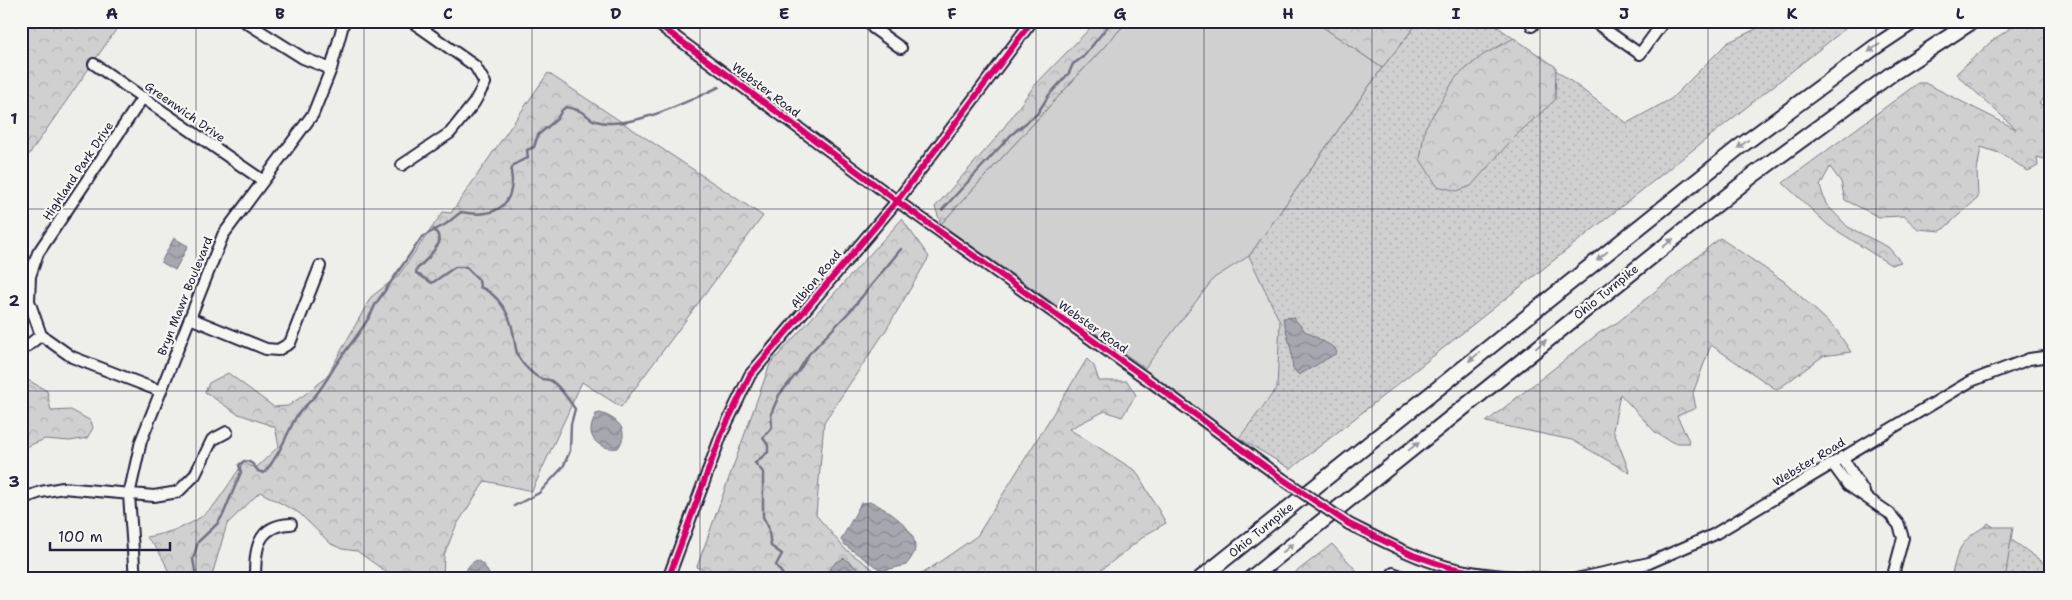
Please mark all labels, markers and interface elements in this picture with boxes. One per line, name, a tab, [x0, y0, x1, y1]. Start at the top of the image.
text: A	[106, 3, 118, 24]
text: B	[275, 3, 285, 24]
text: C	[443, 3, 453, 24]
text: D	[610, 3, 622, 24]
text: E	[779, 3, 789, 24]
text: F	[947, 3, 957, 24]
text: G	[1114, 3, 1127, 24]
text: H	[1282, 3, 1294, 24]
text: I	[1452, 3, 1461, 24]
text: J	[1619, 3, 1629, 24]
text: K	[1787, 3, 1798, 24]
text: L	[1956, 3, 1965, 24]
one-way arrow	[1867, 43, 1881, 53]
street label: Webster Road	[729, 59, 804, 121]
street label: Greenwich Drive	[141, 78, 229, 146]
text: 1	[10, 108, 18, 129]
street label: Highland Park Drive	[39, 118, 117, 224]
one-way arrow	[1736, 139, 1750, 149]
street label: Bryn Mawr Boulevard	[154, 234, 216, 358]
one-way arrow	[1661, 237, 1674, 248]
street label: Albion Road	[787, 246, 845, 311]
one-way arrow	[1595, 251, 1608, 261]
street label: Ohio Turnpike	[1570, 261, 1642, 323]
text: 2	[8, 290, 20, 311]
street label: Webster Road	[1055, 297, 1131, 357]
one-way arrow	[1534, 338, 1547, 349]
one-way arrow	[1468, 352, 1481, 363]
street label: Webster Road	[1770, 434, 1848, 490]
one-way arrow	[1408, 440, 1421, 451]
text: 3	[8, 471, 20, 492]
street label: Ohio Turnpike	[1225, 499, 1297, 561]
scale bar	[50, 520, 170, 552]
text: 100 m	[58, 527, 103, 547]
one-way arrow	[1281, 543, 1294, 554]

